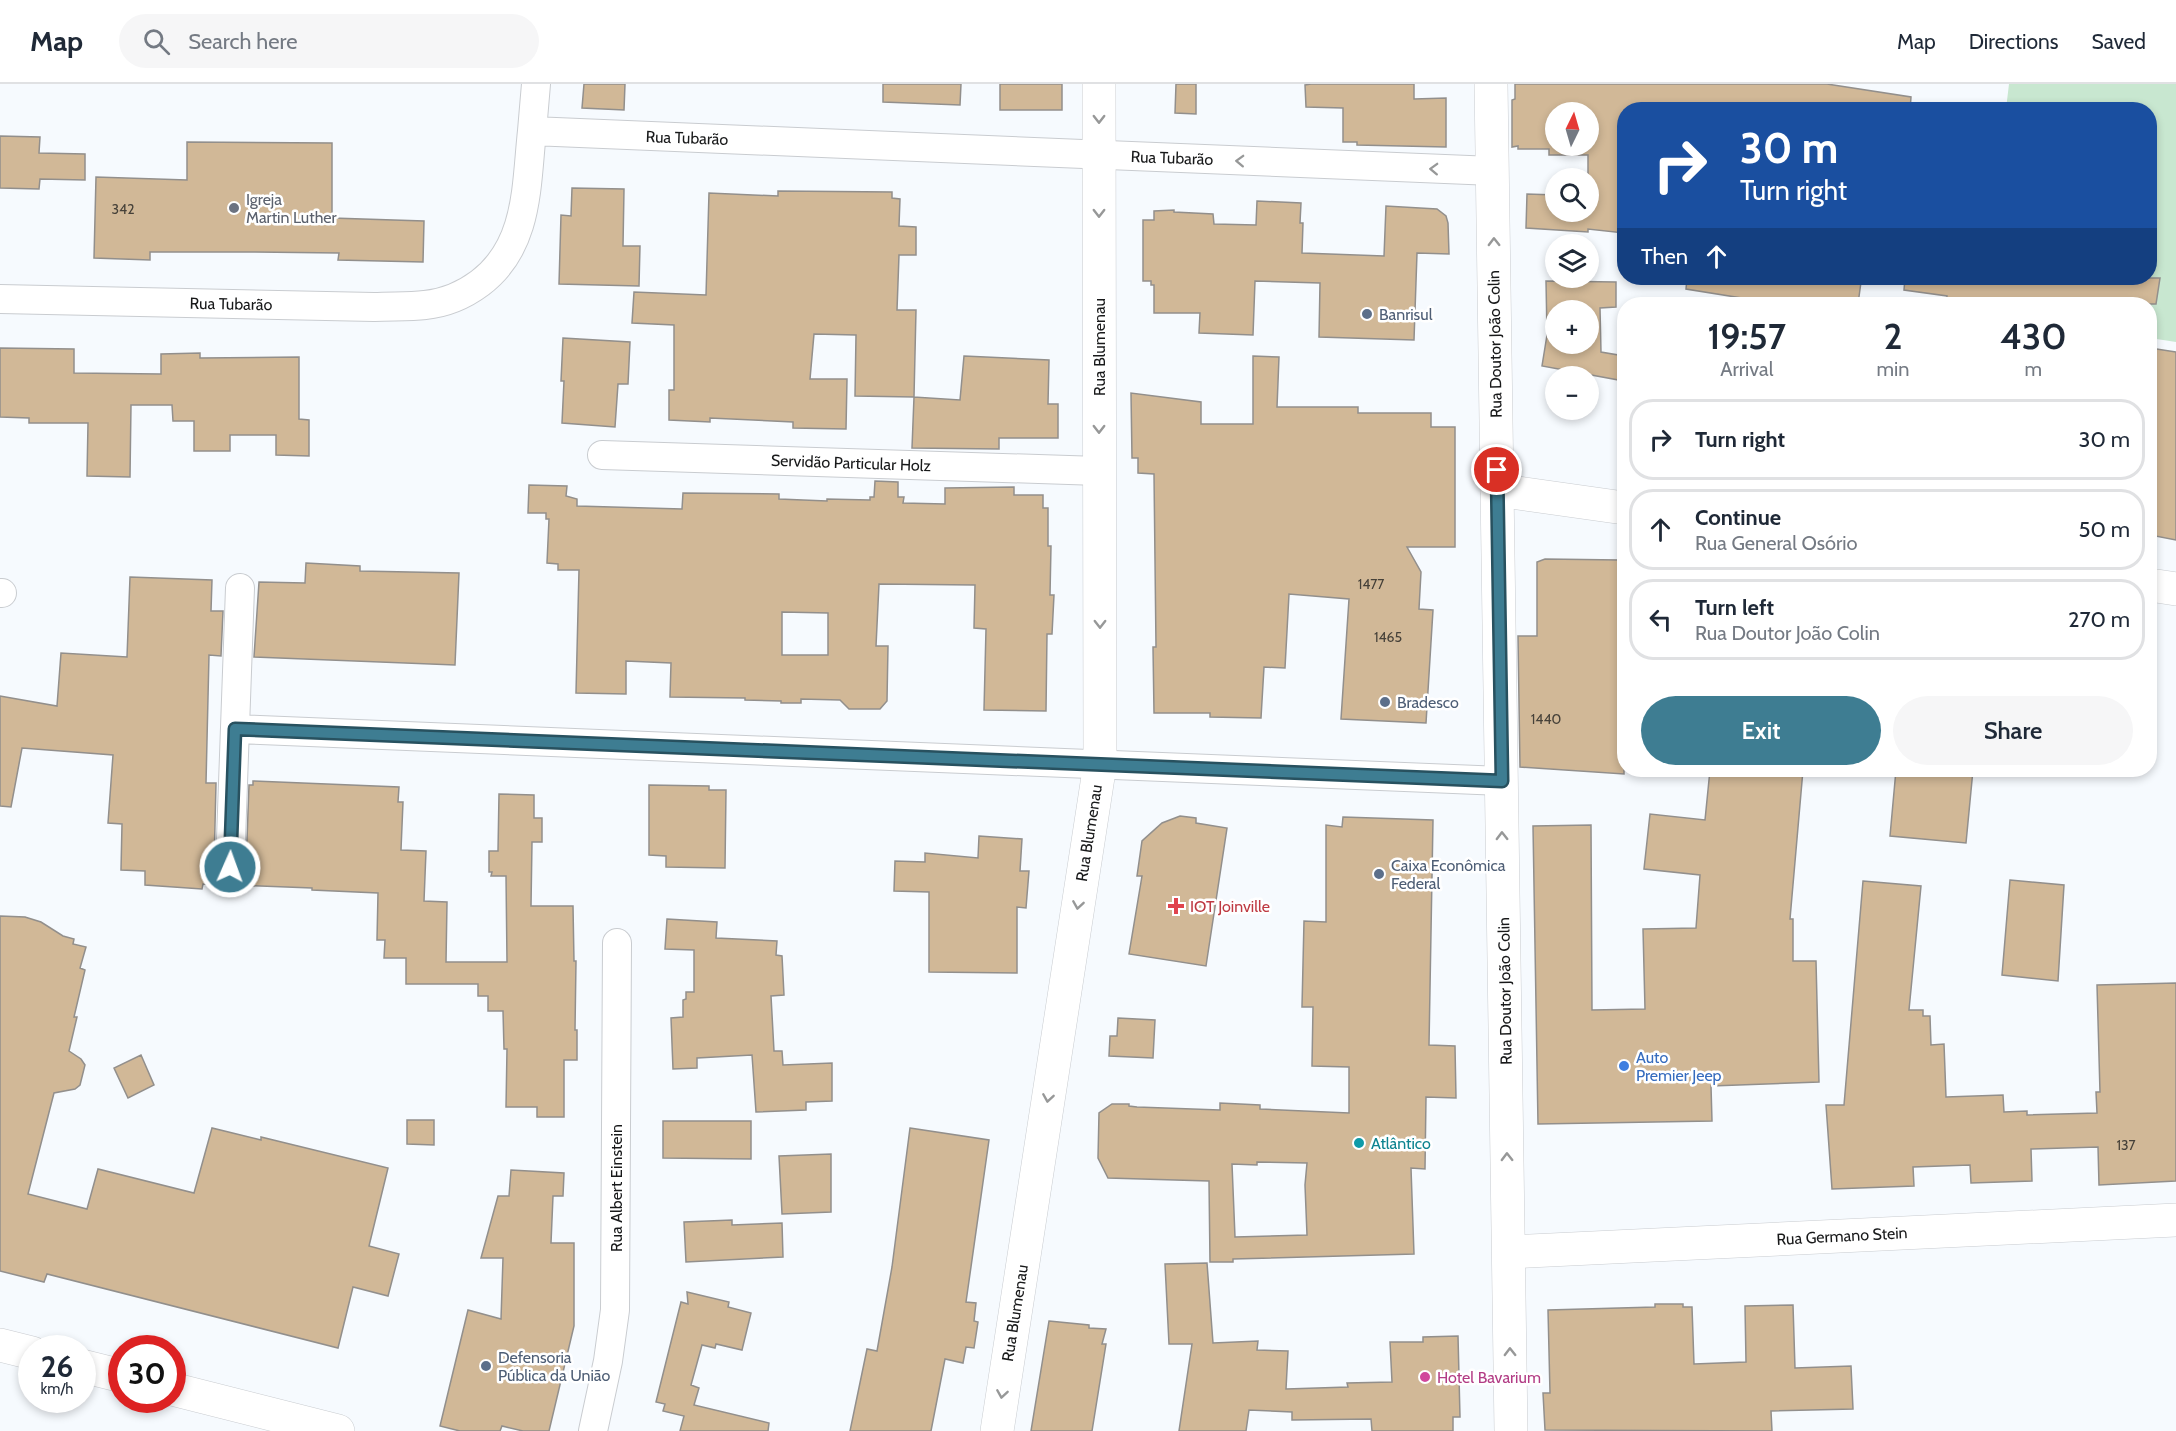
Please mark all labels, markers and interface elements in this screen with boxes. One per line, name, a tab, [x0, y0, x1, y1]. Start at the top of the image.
search box	[119, 14, 539, 68]
text: Map	[30, 24, 83, 58]
icon: search	[140, 25, 173, 58]
text: Search here	[188, 28, 297, 55]
text: Map	[1897, 29, 1936, 54]
text: Directions	[1969, 29, 2058, 54]
text: Saved	[2091, 29, 2146, 54]
north arrow	[1545, 102, 1599, 156]
map controls	[1545, 102, 1599, 420]
one-way arrow	[1093, 115, 1105, 124]
text: 30 m	[1740, 122, 1838, 174]
icon: right	[1641, 126, 1719, 204]
street label: Rua Tubarão	[645, 127, 729, 149]
street label: Rua Tubarão	[1130, 147, 1214, 169]
one-way arrow	[1235, 154, 1244, 167]
one-way arrow	[1430, 162, 1439, 175]
button: search	[1545, 168, 1599, 222]
text: Turn right	[1740, 174, 1847, 207]
place label: Igreja Martin Luther	[246, 190, 338, 227]
house number: 342	[111, 200, 135, 218]
marker: Igreja Martin Luther	[227, 201, 241, 215]
one-way arrow	[1093, 209, 1105, 218]
button: layers	[1545, 234, 1599, 288]
one-way arrow	[1488, 237, 1500, 246]
icon: ahead	[1700, 240, 1733, 273]
text: Then	[1641, 243, 1688, 270]
street label: Rua Doutor João Colin	[1484, 270, 1506, 418]
street label: Rua Tubarão	[190, 294, 273, 314]
street label: Rua Blumenau	[1090, 298, 1109, 396]
button: +	[1545, 300, 1599, 354]
place label: Banrisul	[1379, 305, 1433, 324]
marker: Banrisul	[1360, 307, 1374, 321]
text: 19:57	[1708, 314, 1786, 358]
text: 2	[1883, 314, 1902, 358]
text: 430	[2000, 314, 2067, 358]
text: Arrival	[1720, 357, 1773, 381]
text: min	[1877, 357, 1909, 381]
text: m	[2024, 357, 2042, 381]
button: −	[1545, 366, 1599, 420]
icon: right	[1644, 423, 1677, 456]
one-way arrow	[1093, 425, 1105, 434]
text: Turn right	[1695, 426, 1785, 453]
text: 30 m	[2078, 426, 2130, 453]
pin	[1471, 444, 1522, 495]
street label: Servidão Particular Holz	[771, 451, 932, 475]
icon: arrive	[1480, 453, 1513, 486]
text: Continue	[1695, 504, 1781, 531]
icon: ahead	[1644, 513, 1677, 546]
text: 50 m	[2078, 516, 2130, 543]
text: Rua General Osório	[1695, 531, 1858, 555]
house number: 1477	[1358, 575, 1384, 593]
text: Turn left	[1695, 594, 1774, 621]
icon: left	[1644, 603, 1677, 636]
text: 270 m	[2068, 606, 2130, 633]
one-way arrow	[1094, 620, 1106, 629]
text: Rua Doutor João Colin	[1695, 621, 1880, 645]
house number: 1465	[1374, 628, 1402, 646]
place label: Bradesco	[1397, 693, 1459, 712]
marker: Bradesco	[1378, 695, 1392, 709]
button: Exit	[1641, 696, 1881, 765]
button: Share	[1893, 696, 2133, 765]
house number: 1440	[1531, 710, 1561, 728]
street label: Rua Blumenau	[1072, 783, 1106, 883]
one-way arrow	[1496, 831, 1509, 840]
position arrow	[198, 835, 262, 899]
place label: Caixa Econômica Federal	[1391, 856, 1506, 893]
marker: Caixa Econômica Federal	[1372, 867, 1386, 881]
marker: IOT Joinville	[1167, 897, 1185, 915]
place label: IOT Joinville	[1190, 897, 1270, 916]
one-way arrow	[1073, 900, 1085, 910]
street label: Rua Doutor João Colin	[1494, 917, 1516, 1065]
place label: Auto Premier Jeep	[1636, 1048, 1722, 1085]
marker: Auto Premier Jeep	[1617, 1059, 1631, 1073]
one-way arrow	[1043, 1093, 1055, 1102]
street label: Rua Albert Einstein	[607, 1124, 626, 1252]
place label: Atlântico	[1371, 1134, 1431, 1153]
marker: Atlântico	[1352, 1136, 1366, 1150]
house number: 137	[2116, 1136, 2136, 1154]
one-way arrow	[1501, 1152, 1514, 1161]
street label: Rua Germano Stein	[1776, 1223, 1908, 1249]
street label: Rua Blumenau	[998, 1263, 1032, 1363]
speed limit sign: 30	[108, 1335, 186, 1413]
one-way arrow	[1504, 1347, 1516, 1356]
text: 26	[41, 1348, 73, 1385]
place label: Defensoria Pública da União	[498, 1348, 611, 1385]
marker: Defensoria Pública da União	[479, 1359, 493, 1373]
place label: Hotel Bavarium	[1437, 1368, 1541, 1387]
marker: Hotel Bavarium	[1418, 1370, 1432, 1384]
text: km/h	[41, 1380, 73, 1398]
one-way arrow	[997, 1390, 1009, 1399]

